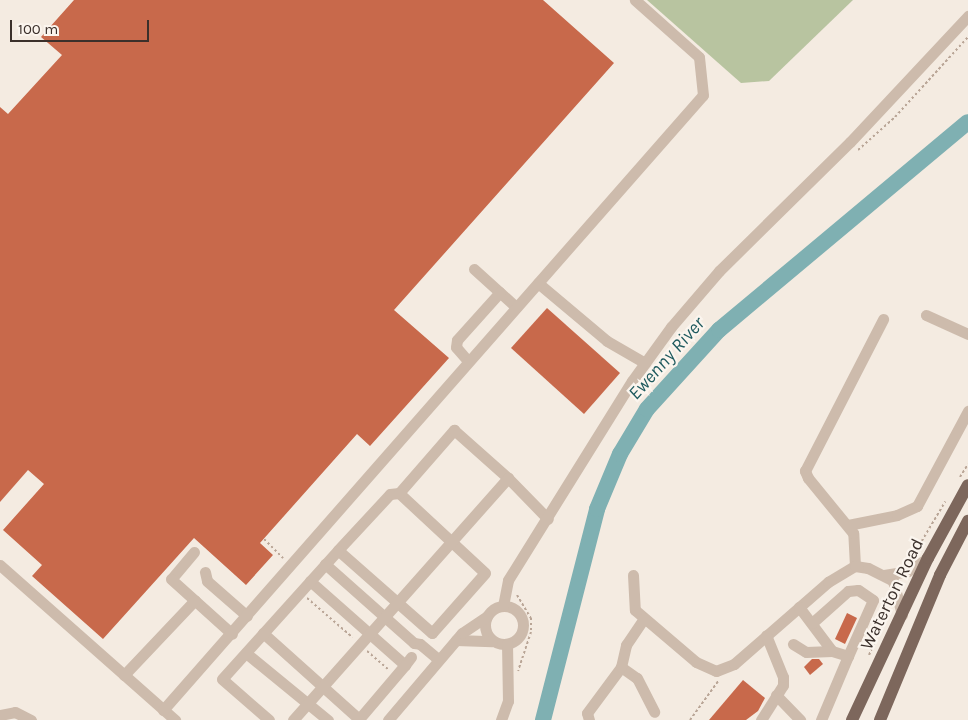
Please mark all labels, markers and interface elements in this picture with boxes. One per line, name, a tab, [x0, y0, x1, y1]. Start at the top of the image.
scale bar	[12, 10, 151, 42]
text: 100 m	[18, 20, 58, 38]
water label: Ewenny River	[624, 313, 710, 405]
street label: Waterton Road	[856, 535, 928, 653]

